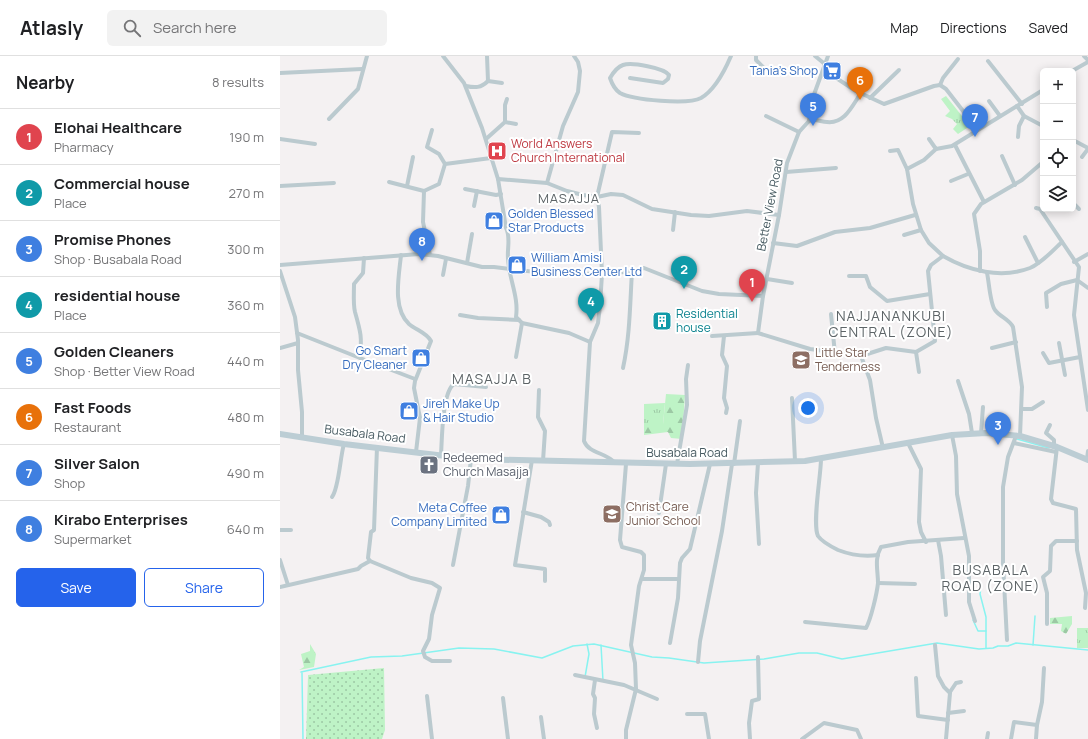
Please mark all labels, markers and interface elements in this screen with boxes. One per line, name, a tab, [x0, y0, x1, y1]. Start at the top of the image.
search box	[107, 10, 387, 46]
text: Atlasly	[20, 15, 83, 41]
icon: search	[121, 17, 143, 39]
text: Search here	[153, 17, 236, 38]
text: Map	[890, 18, 918, 37]
text: Directions	[940, 18, 1007, 37]
text: Saved	[1029, 18, 1068, 37]
supermarket icon: Tania's Shop	[821, 60, 843, 82]
place label: Tania's Shop	[750, 62, 818, 79]
pin: 6	[847, 67, 873, 100]
map controls	[1040, 68, 1076, 212]
button: +	[1040, 68, 1076, 104]
text: Nearby	[16, 71, 74, 94]
text: 8 results	[212, 73, 264, 91]
pin: 5	[800, 93, 826, 126]
pin: 7	[962, 104, 988, 137]
button: −	[1040, 104, 1076, 140]
text: Elohai Healthcare	[54, 117, 182, 138]
text: 1	[26, 128, 32, 146]
text: 190 m	[229, 128, 264, 146]
place label: World Answers Church International	[511, 135, 625, 166]
text: Pharmacy	[54, 138, 114, 156]
hospital icon: World Answers Church International	[486, 140, 508, 162]
button: locate	[1040, 140, 1076, 176]
street label: Better View Road	[752, 157, 787, 252]
text: Commercial house	[54, 173, 190, 194]
button: layers	[1040, 176, 1076, 212]
text: 2	[25, 184, 33, 202]
text: 270 m	[229, 184, 264, 202]
district label: MASAJJA	[538, 189, 600, 207]
text: Place	[54, 194, 87, 212]
place label: Golden Blessed Star Products	[508, 205, 594, 236]
shop icon: Golden Blessed Star Products	[483, 210, 505, 232]
pin: 8	[409, 228, 435, 261]
text: Promise Phones	[54, 229, 171, 250]
text: 3	[25, 240, 33, 258]
text: 300 m	[227, 240, 264, 258]
place label: William Amisi Business Center Ltd	[531, 249, 642, 280]
text: Shop · Busabala Road	[54, 250, 182, 268]
shop icon: William Amisi Business Center Ltd	[506, 254, 528, 276]
pin: 2	[671, 256, 697, 289]
pin: 1	[739, 269, 765, 302]
text: residential house	[54, 285, 180, 306]
pin: 4	[578, 288, 604, 321]
text: 4	[25, 296, 33, 314]
text: 360 m	[227, 296, 264, 314]
place label: Residential house	[676, 305, 738, 336]
text: Place	[54, 306, 87, 324]
district label: NAJJANANKUBI CENTRAL (ZONE)	[828, 306, 954, 341]
building icon: Residential house	[651, 310, 673, 332]
text: Golden Cleaners	[54, 341, 174, 362]
place label: Go Smart Dry Cleaner	[343, 342, 408, 373]
place label: Little Star Tenderness	[815, 344, 880, 375]
shop icon: Go Smart Dry Cleaner	[410, 347, 432, 369]
school or university icon: Little Star Tenderness	[790, 349, 812, 371]
text: 5	[25, 352, 33, 370]
text: 440 m	[227, 352, 264, 370]
text: Shop · Better View Road	[54, 362, 195, 380]
district label: MASAJJA B	[452, 369, 532, 388]
place label: Jireh Make Up & Hair Studio	[423, 395, 500, 426]
text: Fast Foods	[54, 397, 131, 418]
your location	[798, 398, 818, 418]
shop icon: Jireh Make Up & Hair Studio	[398, 400, 420, 422]
text: 6	[25, 408, 33, 426]
text: 480 m	[227, 408, 264, 426]
pin: 3	[985, 412, 1011, 445]
text: Restaurant	[54, 418, 121, 436]
street label: Busabala Road	[324, 420, 407, 447]
street label: Busabala Road	[646, 444, 728, 461]
place label: Redeemed Church Masajja	[443, 449, 529, 480]
text: Silver Salon	[54, 453, 140, 474]
church icon: Redeemed Church Masajja	[418, 454, 440, 476]
text: 7	[26, 464, 32, 482]
text: 490 m	[227, 464, 264, 482]
text: Shop	[54, 474, 85, 492]
place label: Christ Care Junior School	[626, 498, 701, 529]
place label: Meta Coffee Company Limited	[391, 499, 487, 530]
school or university icon: Christ Care Junior School	[601, 503, 623, 525]
shop icon: Meta Coffee Company Limited	[490, 504, 512, 526]
text: Kirabo Enterprises	[54, 509, 188, 530]
text: 8	[25, 520, 33, 538]
text: 640 m	[227, 520, 264, 538]
text: Supermarket	[54, 530, 132, 548]
district label: BUSABALA ROAD (ZONE)	[942, 560, 1040, 595]
button: Save	[16, 568, 136, 607]
button: Share	[144, 568, 264, 607]

